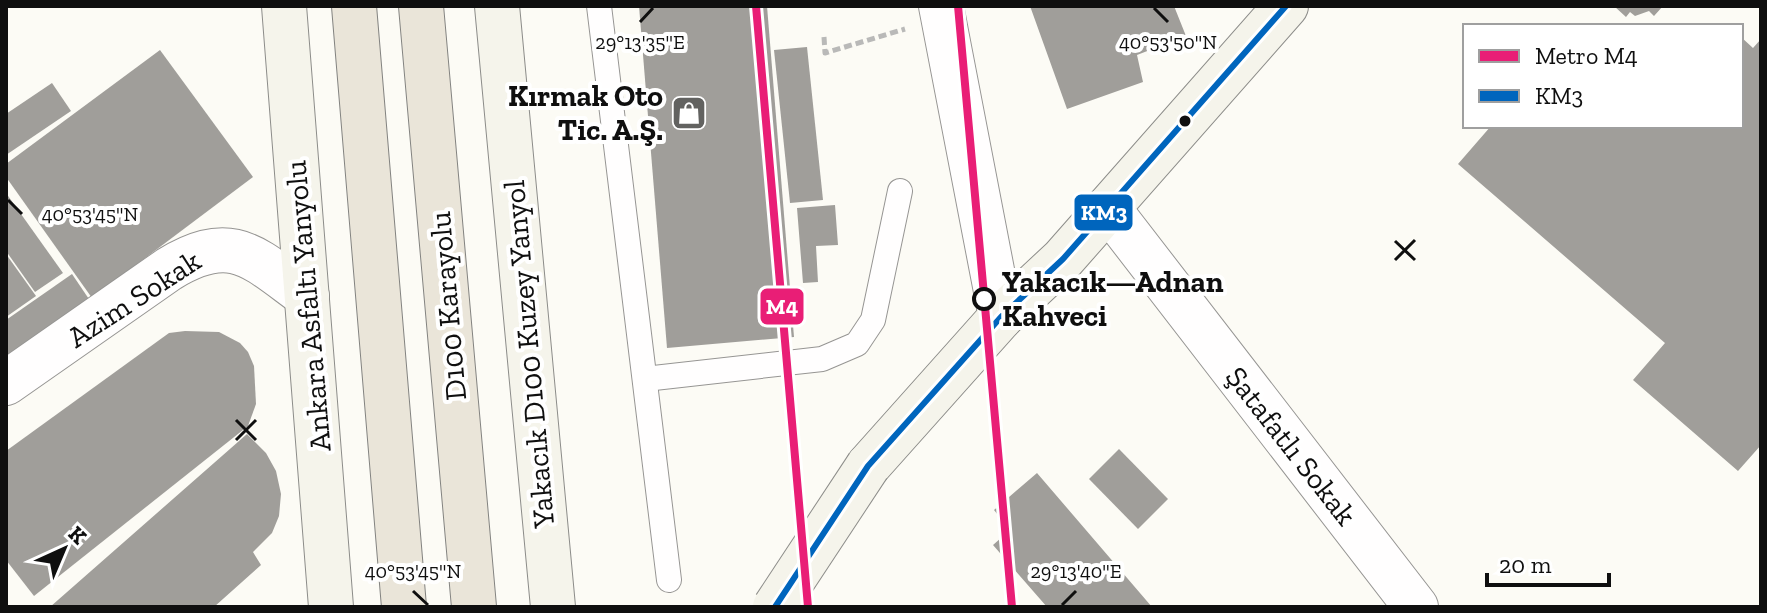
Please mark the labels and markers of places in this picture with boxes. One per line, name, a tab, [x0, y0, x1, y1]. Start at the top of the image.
place label: Kırmak Oto Tic. A.Ş.	[508, 78, 663, 148]
shop icon: Kırmak Oto Tic. A.Ş.	[670, 94, 708, 132]
unlabelled marker	[1177, 113, 1193, 129]
place label: Yakacık—Adnan Kahveci	[1002, 264, 1224, 334]
marker: Yakacık—Adnan Kahveci	[973, 288, 995, 310]

